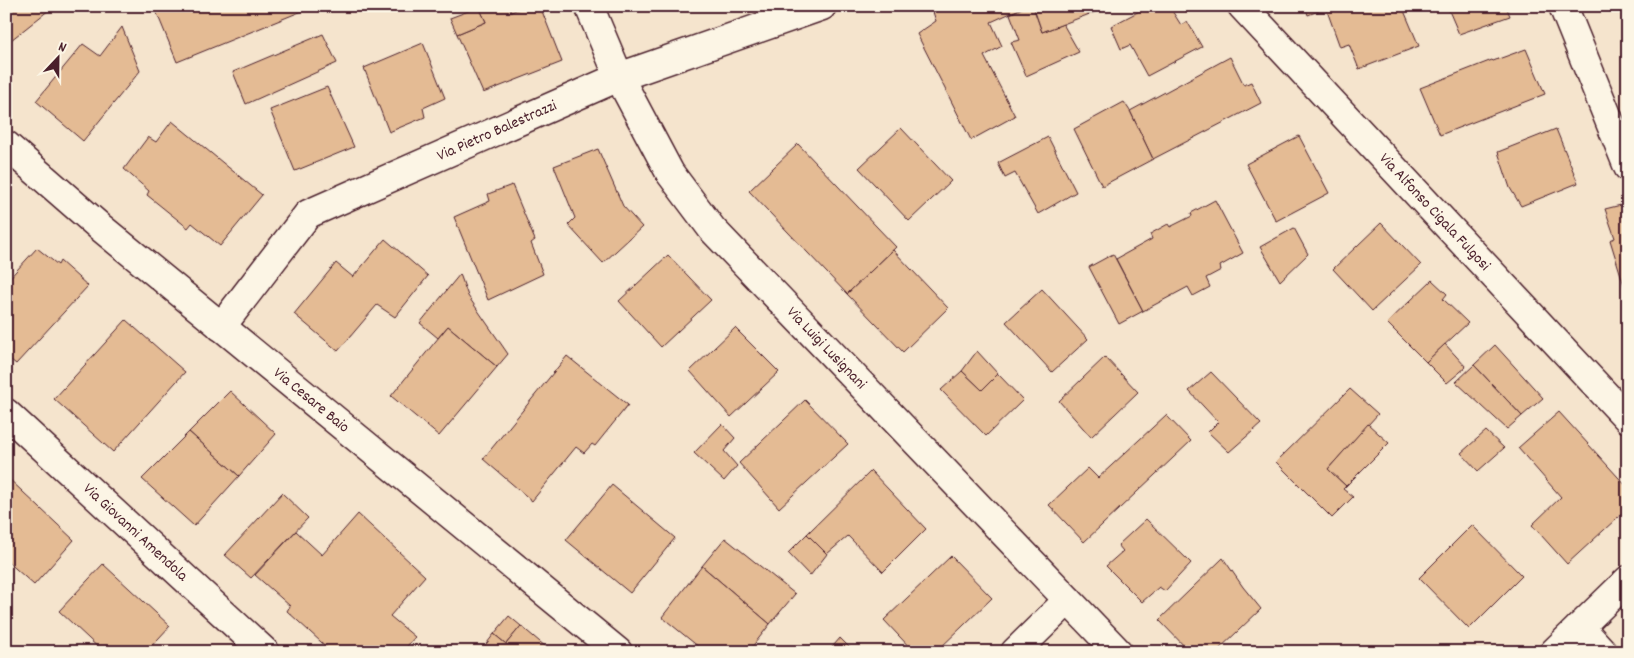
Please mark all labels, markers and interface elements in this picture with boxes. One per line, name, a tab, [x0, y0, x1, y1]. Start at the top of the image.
north arrow	[32, 32, 82, 82]
text: N	[55, 37, 69, 58]
street label: Via Pietro Balestrazzi	[433, 94, 561, 167]
street label: Via Alfonso Cigala Fulgosi	[1374, 148, 1496, 276]
street label: Via Luigi Lusignani	[781, 302, 872, 395]
street label: Via Cesare Baio	[268, 362, 354, 439]
street label: Via Giovanni Amendola	[78, 478, 193, 587]

